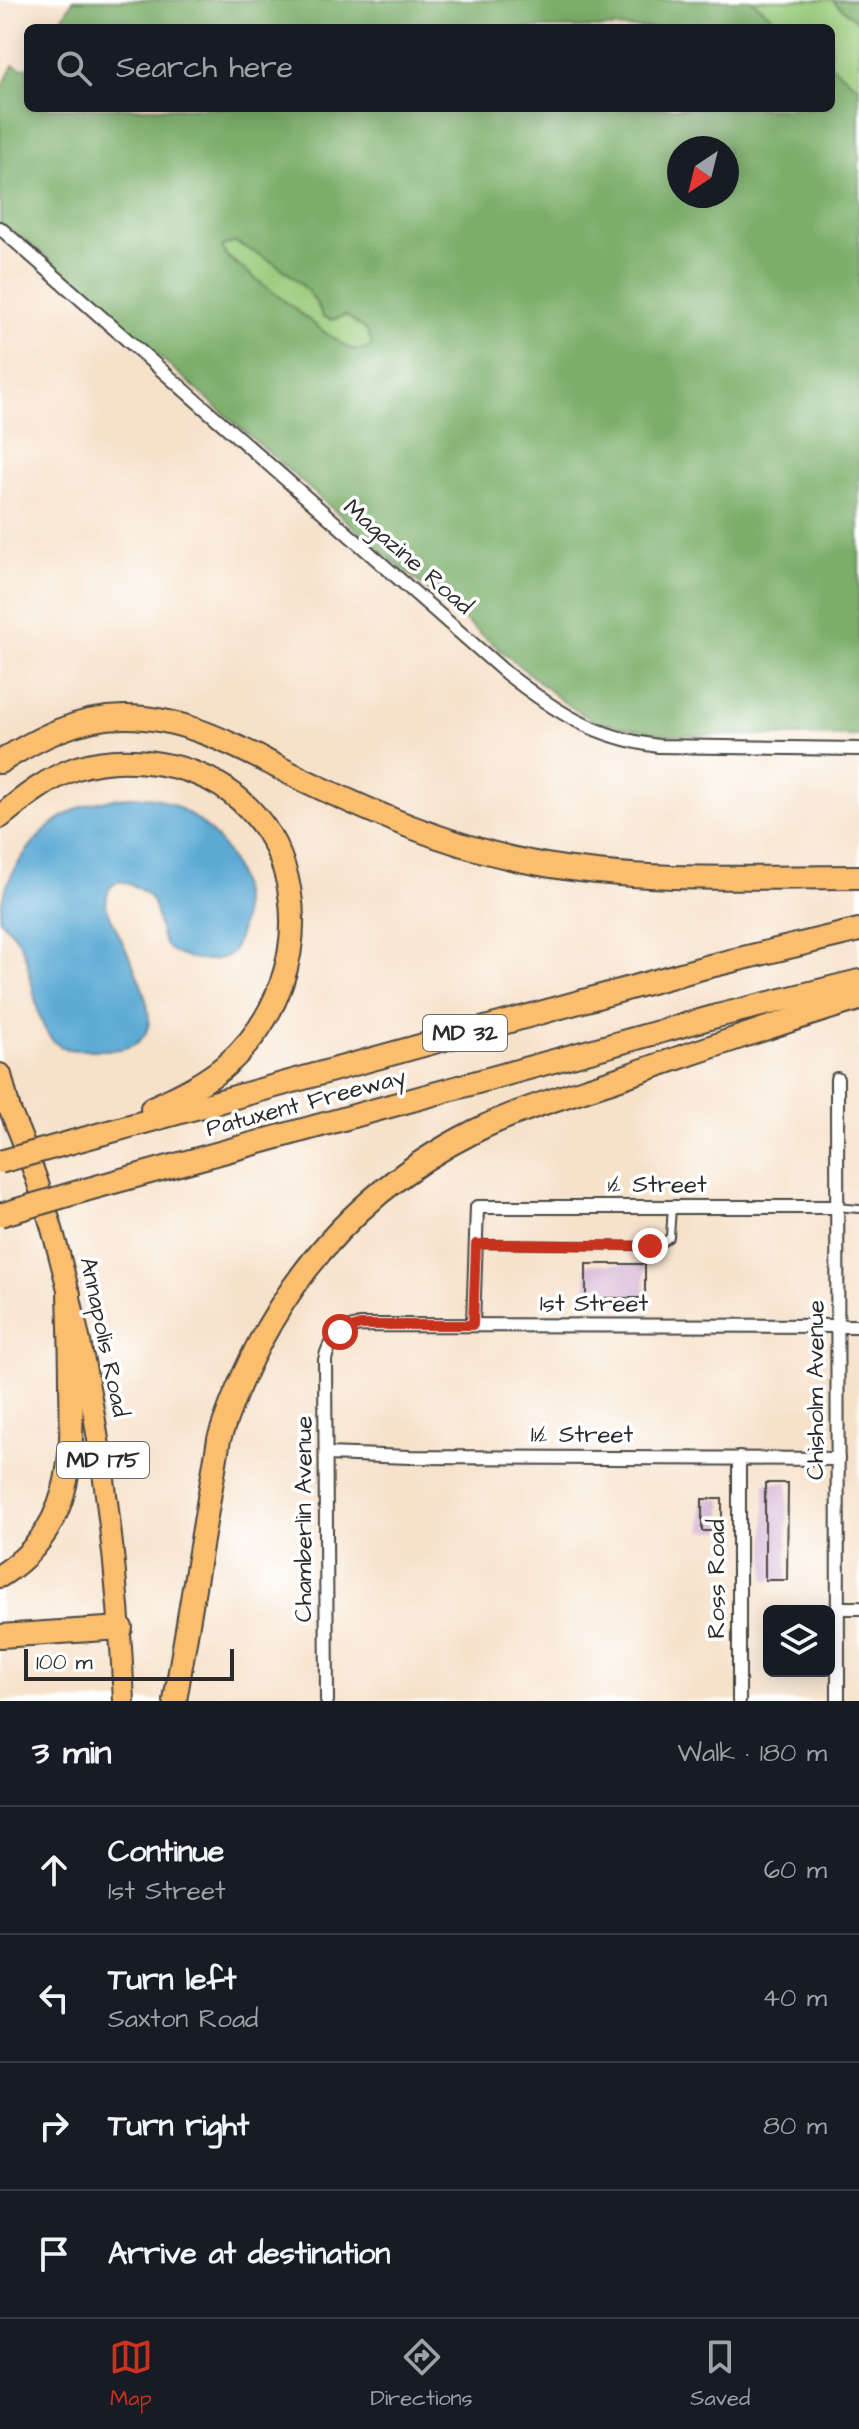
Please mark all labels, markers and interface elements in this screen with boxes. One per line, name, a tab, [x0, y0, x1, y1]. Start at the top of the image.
search box	[24, 24, 835, 112]
icon: search	[52, 46, 96, 90]
text: Search here	[116, 47, 293, 89]
north arrow	[667, 136, 739, 208]
street label: Magazine Road	[335, 491, 480, 624]
road number: MD 32	[423, 1015, 507, 1051]
street label: Patuxent Freeway	[202, 1060, 410, 1147]
street label: ½ Street	[607, 1168, 707, 1202]
route end	[632, 1228, 668, 1264]
street label: Annapolis Road	[70, 1254, 138, 1420]
street label: 1st Street	[540, 1287, 649, 1321]
street label: Chisholm Avenue	[799, 1300, 833, 1480]
route start	[322, 1314, 358, 1350]
street label: Chamberlin Avenue	[287, 1416, 321, 1622]
street label: 1½ Street	[531, 1418, 633, 1452]
road number: MD 175	[57, 1442, 149, 1478]
street label: Ross Road	[700, 1519, 734, 1639]
map controls	[763, 1605, 835, 1677]
button: layers	[763, 1605, 835, 1677]
scale bar	[24, 1645, 234, 1681]
text: 100 m	[36, 1647, 93, 1678]
text: 3 min	[32, 1729, 112, 1777]
text: Walk · 180 m	[678, 1735, 827, 1771]
text: Continue	[108, 1831, 224, 1873]
icon: ahead	[32, 1848, 76, 1892]
text: 60 m	[764, 1852, 827, 1888]
text: 1st Street	[108, 1873, 226, 1909]
text: Turn left	[108, 1959, 236, 2001]
icon: left	[32, 1976, 76, 2020]
text: 40 m	[762, 1980, 827, 2016]
text: Saxton Road	[108, 2001, 258, 2037]
icon: right	[32, 2104, 76, 2148]
text: Turn right	[108, 2105, 249, 2147]
text: 80 m	[763, 2108, 827, 2144]
icon: arrive	[32, 2232, 76, 2276]
text: Arrive at destination	[108, 2233, 390, 2275]
tab: Map	[109, 2335, 153, 2414]
tab: Directions	[370, 2335, 473, 2414]
tab: Saved	[690, 2335, 750, 2414]

